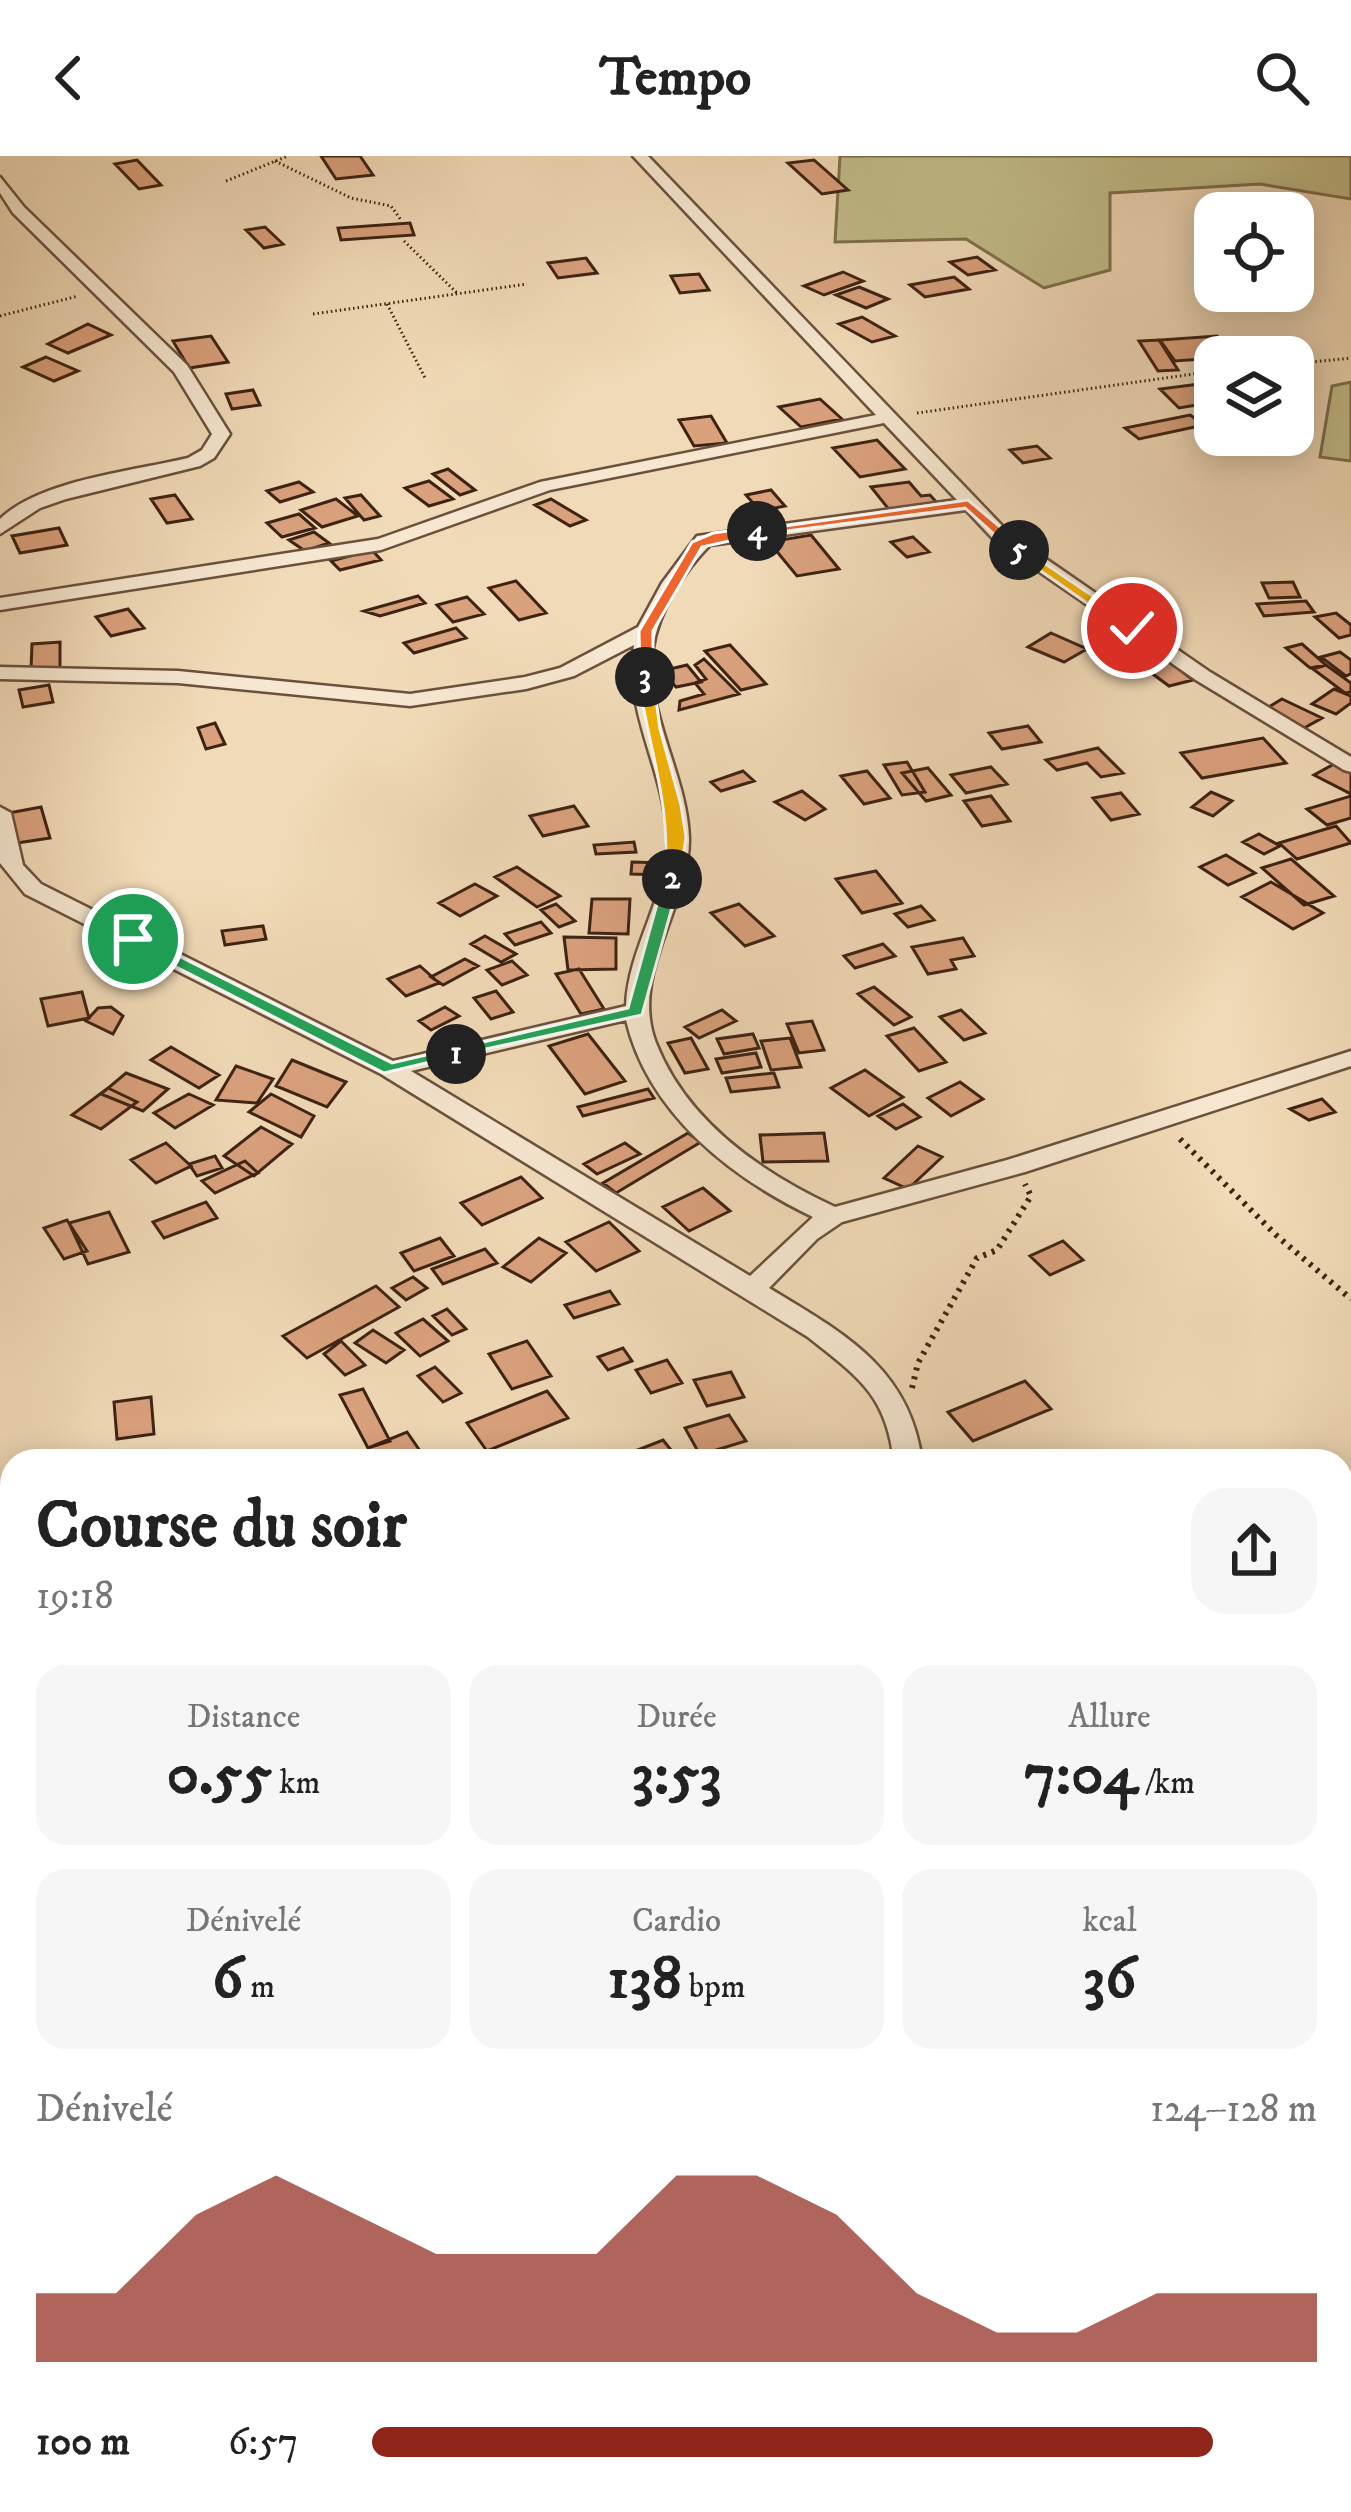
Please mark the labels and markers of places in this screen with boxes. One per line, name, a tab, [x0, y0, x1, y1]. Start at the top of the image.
pin: 4	[727, 501, 787, 561]
pin: 5	[989, 520, 1049, 580]
pin	[1081, 577, 1183, 679]
pin: 3	[615, 647, 675, 707]
pin: 2	[642, 849, 702, 909]
pin	[82, 888, 184, 990]
pin: 1	[426, 1024, 486, 1084]

